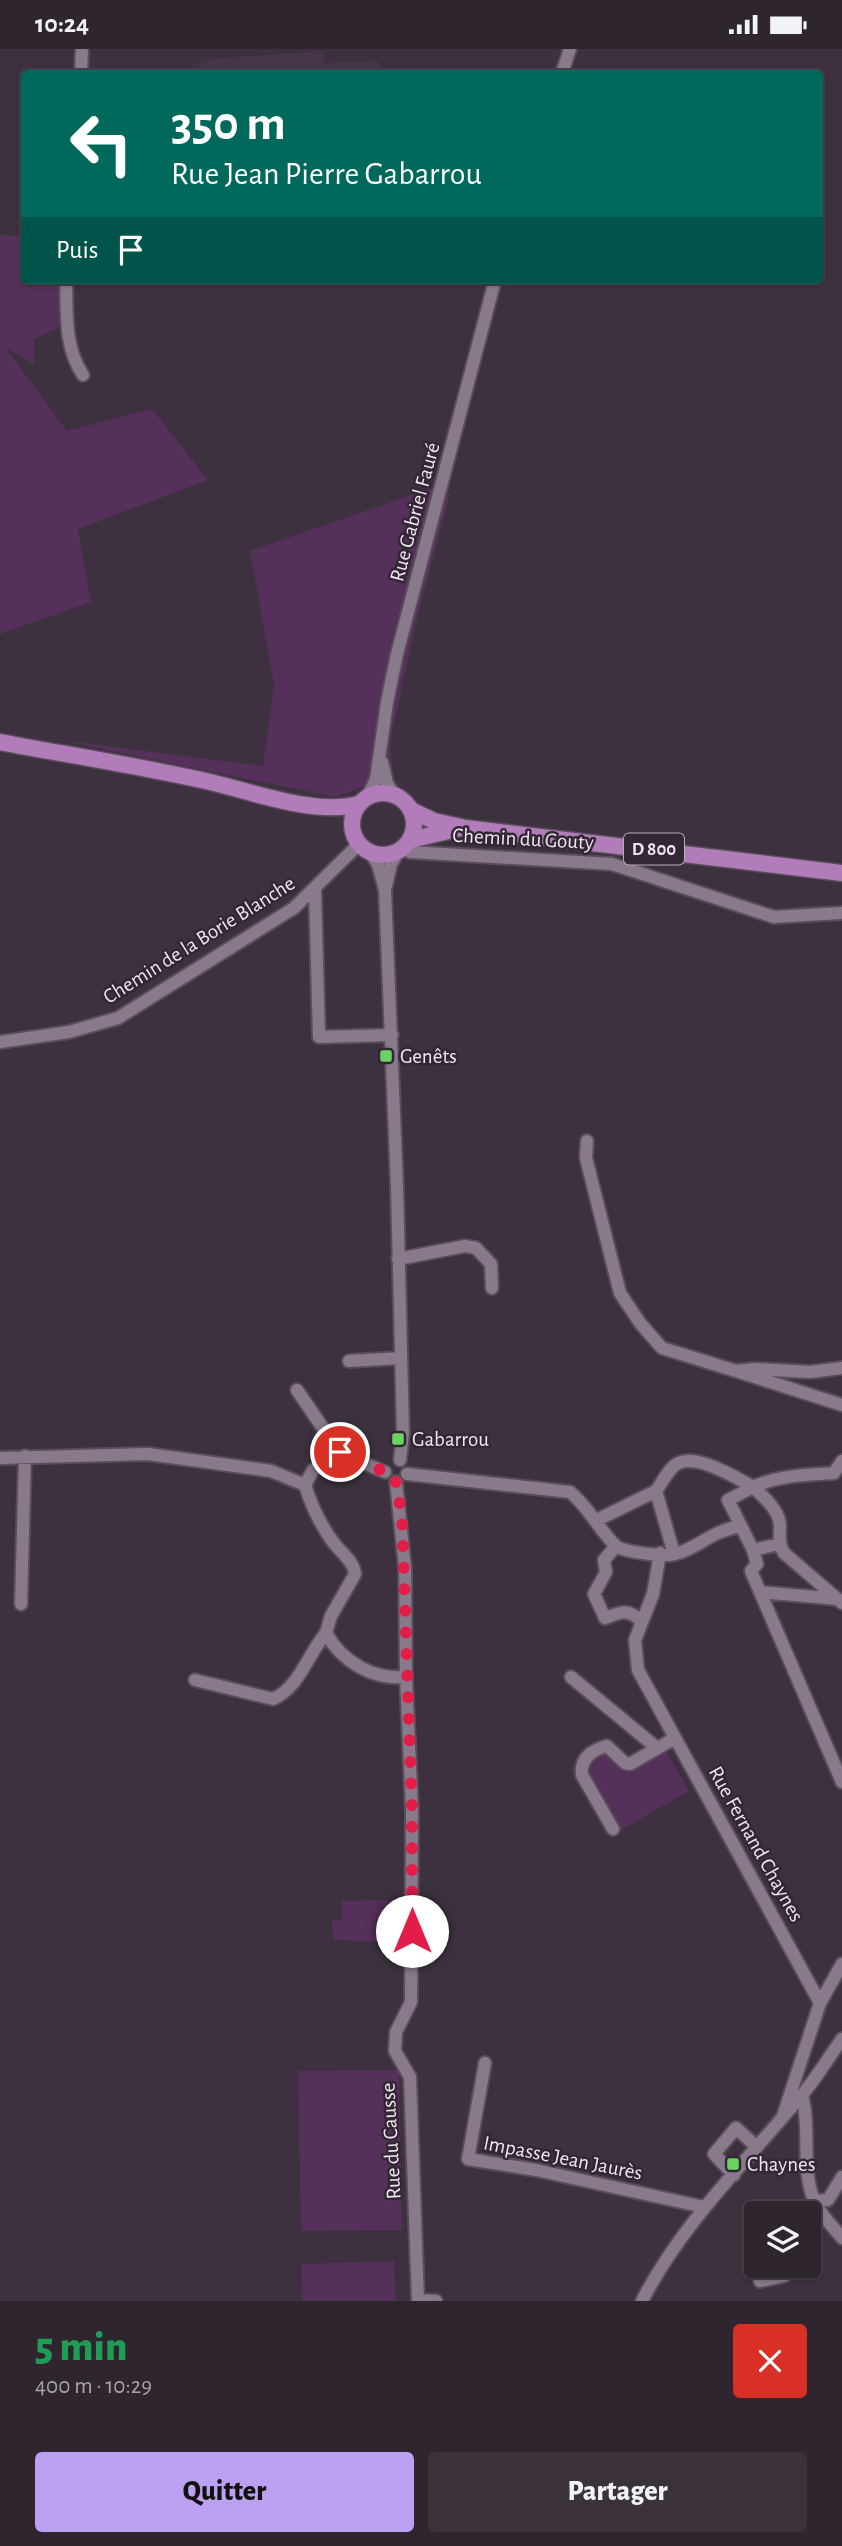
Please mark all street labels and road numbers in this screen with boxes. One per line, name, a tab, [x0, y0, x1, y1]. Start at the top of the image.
street label: Rue Gabriel Fauré	[386, 440, 444, 584]
street label: Chemin du Gouty	[452, 825, 594, 853]
road number: D 800	[624, 834, 684, 865]
street label: Chemin de la Borie Blanche	[99, 872, 299, 1008]
street label: Rue Fernand Chaynes	[705, 1763, 807, 1925]
street label: Rue du Causse	[377, 2082, 405, 2200]
street label: Impasse Jean Jaurès	[482, 2132, 644, 2184]

